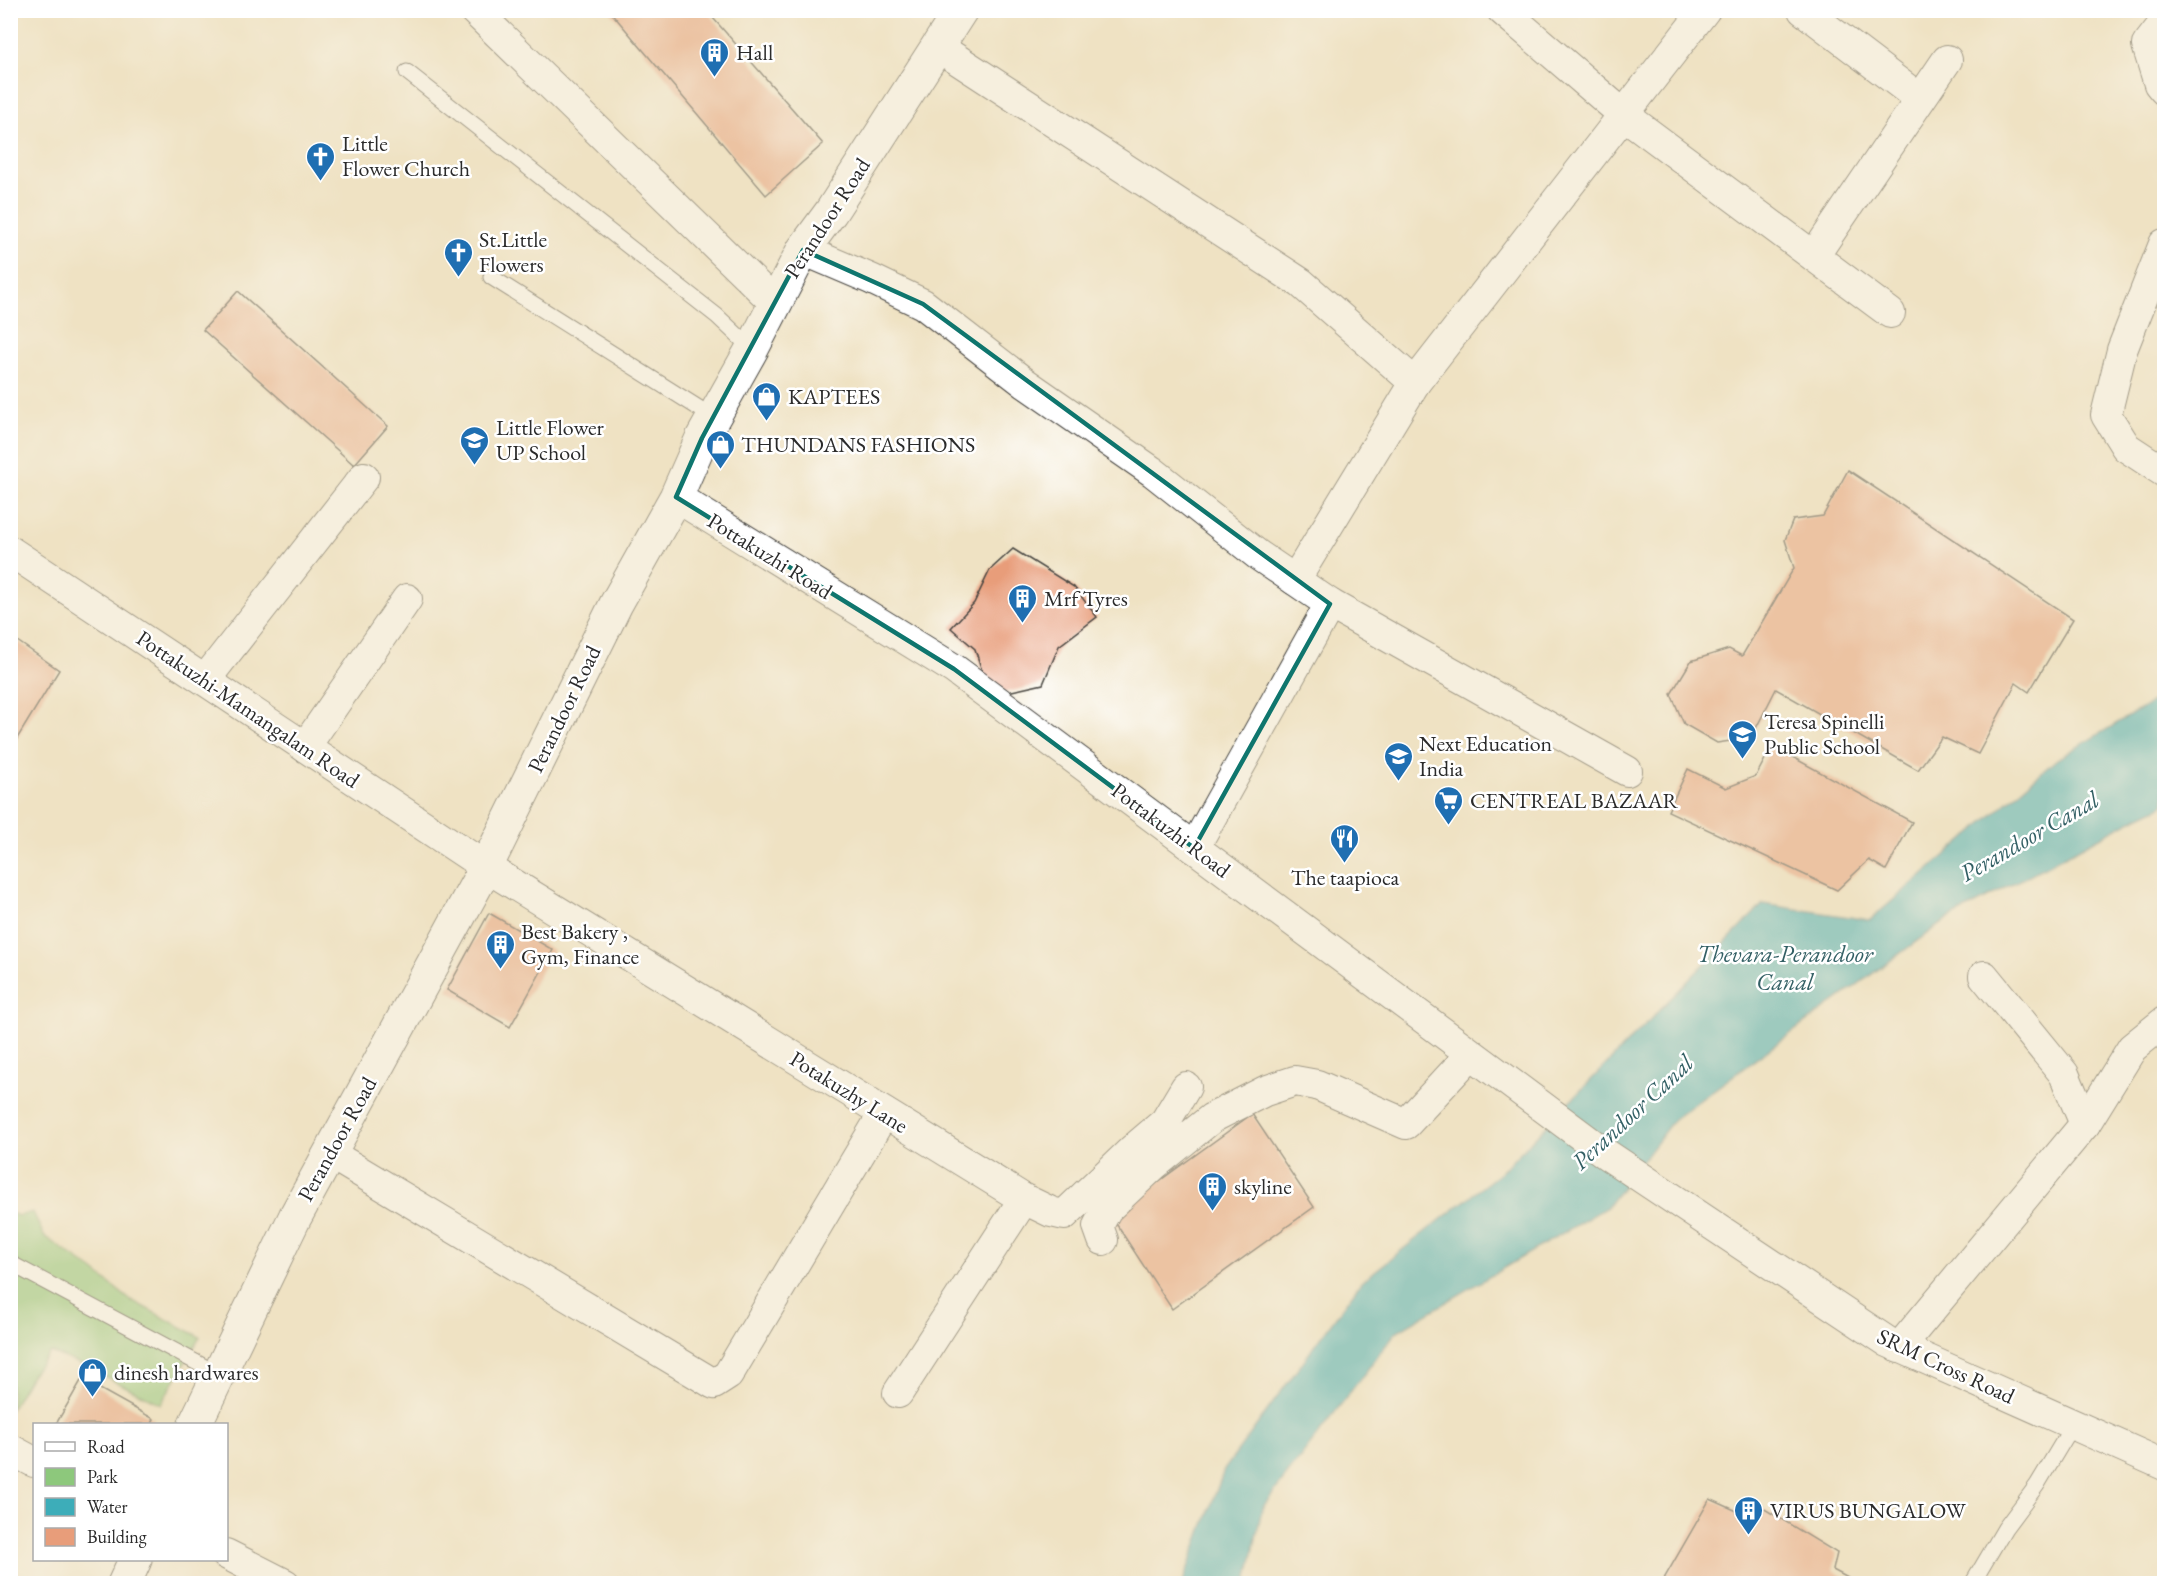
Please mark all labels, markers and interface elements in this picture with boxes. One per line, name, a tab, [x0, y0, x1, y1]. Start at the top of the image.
building icon: Hall	[699, 36, 731, 78]
place label: Hall	[736, 38, 773, 67]
place label: Little Flower Church	[342, 129, 470, 183]
church icon: Little Flower Church	[305, 140, 337, 182]
street label: Perandoor Road	[777, 151, 877, 284]
place label: St.Little Flowers	[479, 225, 548, 279]
church icon: St.Little Flowers	[442, 236, 474, 278]
shop icon: KAPTEES	[751, 380, 783, 422]
place label: KAPTEES	[788, 382, 880, 411]
place label: Little Flower UP School	[496, 413, 605, 467]
school or university icon: Little Flower UP School	[459, 424, 491, 466]
shop icon: THUNDANS FASHIONS	[704, 428, 736, 470]
place label: THUNDANS FASHIONS	[741, 430, 975, 459]
street label: Pottakuzhi Road	[702, 506, 839, 606]
building icon: Mrf Tyres	[1007, 582, 1039, 624]
place label: Mrf Tyres	[1044, 584, 1128, 613]
street label: Pottakuzhi-Mamangalam Road	[131, 623, 366, 795]
street label: Perandoor Road	[521, 640, 608, 777]
place label: Teresa Spinelli Public School	[1764, 707, 1884, 761]
school or university icon: Teresa Spinelli Public School	[1727, 718, 1759, 760]
place label: Next Education India	[1419, 729, 1553, 783]
school or university icon: Next Education India	[1382, 740, 1414, 782]
street label: Pottakuzhi Road	[1106, 776, 1237, 885]
water label: Perandoor Canal	[1954, 783, 2105, 888]
supermarket icon: CENTREAL BAZAAR	[1433, 784, 1465, 826]
place label: CENTREAL BAZAAR	[1470, 786, 1679, 815]
restaurant icon: The taapioca	[1329, 822, 1361, 864]
place label: The taapioca	[1291, 863, 1400, 892]
place label: Best Bakery , Gym, Finance	[521, 917, 639, 971]
building icon: Best Bakery , Gym, Finance	[484, 928, 516, 970]
water label: Thevara-Perandoor Canal	[1697, 938, 1875, 997]
street label: Potakuzhy Lane	[784, 1044, 914, 1140]
water label: Perandoor Canal	[1565, 1047, 1700, 1176]
street label: Perandoor Road	[291, 1071, 384, 1206]
building icon: skyline	[1197, 1170, 1229, 1212]
place label: skyline	[1234, 1172, 1292, 1201]
street label: SRM Cross Road	[1873, 1321, 2020, 1411]
shop icon: dinesh hardwares	[77, 1356, 109, 1398]
place label: dinesh hardwares	[114, 1358, 259, 1387]
legend	[33, 1423, 228, 1561]
text: Road	[87, 1435, 126, 1458]
text: Park	[87, 1465, 118, 1488]
building icon: VIRUS BUNGALOW	[1733, 1494, 1765, 1536]
text: Water	[87, 1495, 128, 1518]
place label: VIRUS BUNGALOW	[1770, 1496, 1967, 1525]
text: Building	[87, 1525, 147, 1548]

